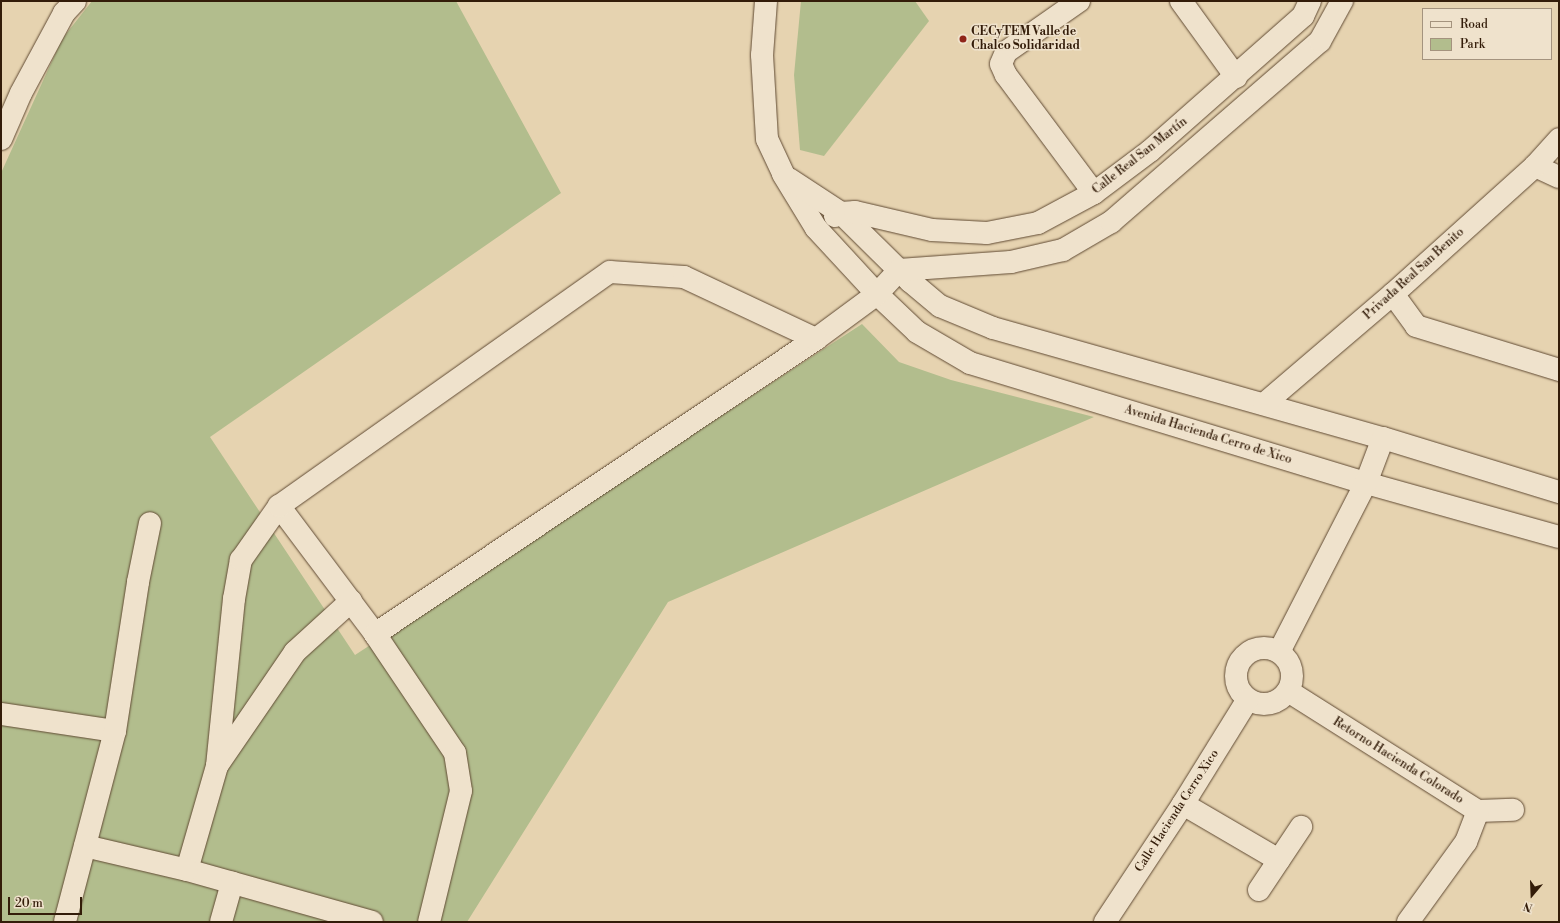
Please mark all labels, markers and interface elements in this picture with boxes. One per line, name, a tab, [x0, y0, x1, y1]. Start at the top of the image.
legend	[1422, 8, 1552, 60]
text: Road	[1460, 17, 1488, 32]
place label: CECyTEM Valle de Chalco Solidaridad	[971, 25, 1080, 53]
marker: CECyTEM Valle de Chalco Solidaridad	[958, 34, 968, 44]
text: Park	[1460, 37, 1485, 52]
street label: Calle Real San Martín	[1090, 114, 1190, 198]
street label: Privada Real San Benito	[1361, 225, 1467, 323]
street label: Avenida Hacienda Cerro de Xico	[1122, 403, 1294, 467]
street label: Retorno Hacienda Colorado	[1330, 715, 1466, 807]
street label: Calle Hacienda Cerro Xico	[1132, 747, 1222, 875]
north arrow	[1512, 875, 1552, 915]
scale bar	[10, 889, 84, 915]
text: 20 m	[15, 896, 43, 911]
text: N	[1522, 898, 1534, 914]

